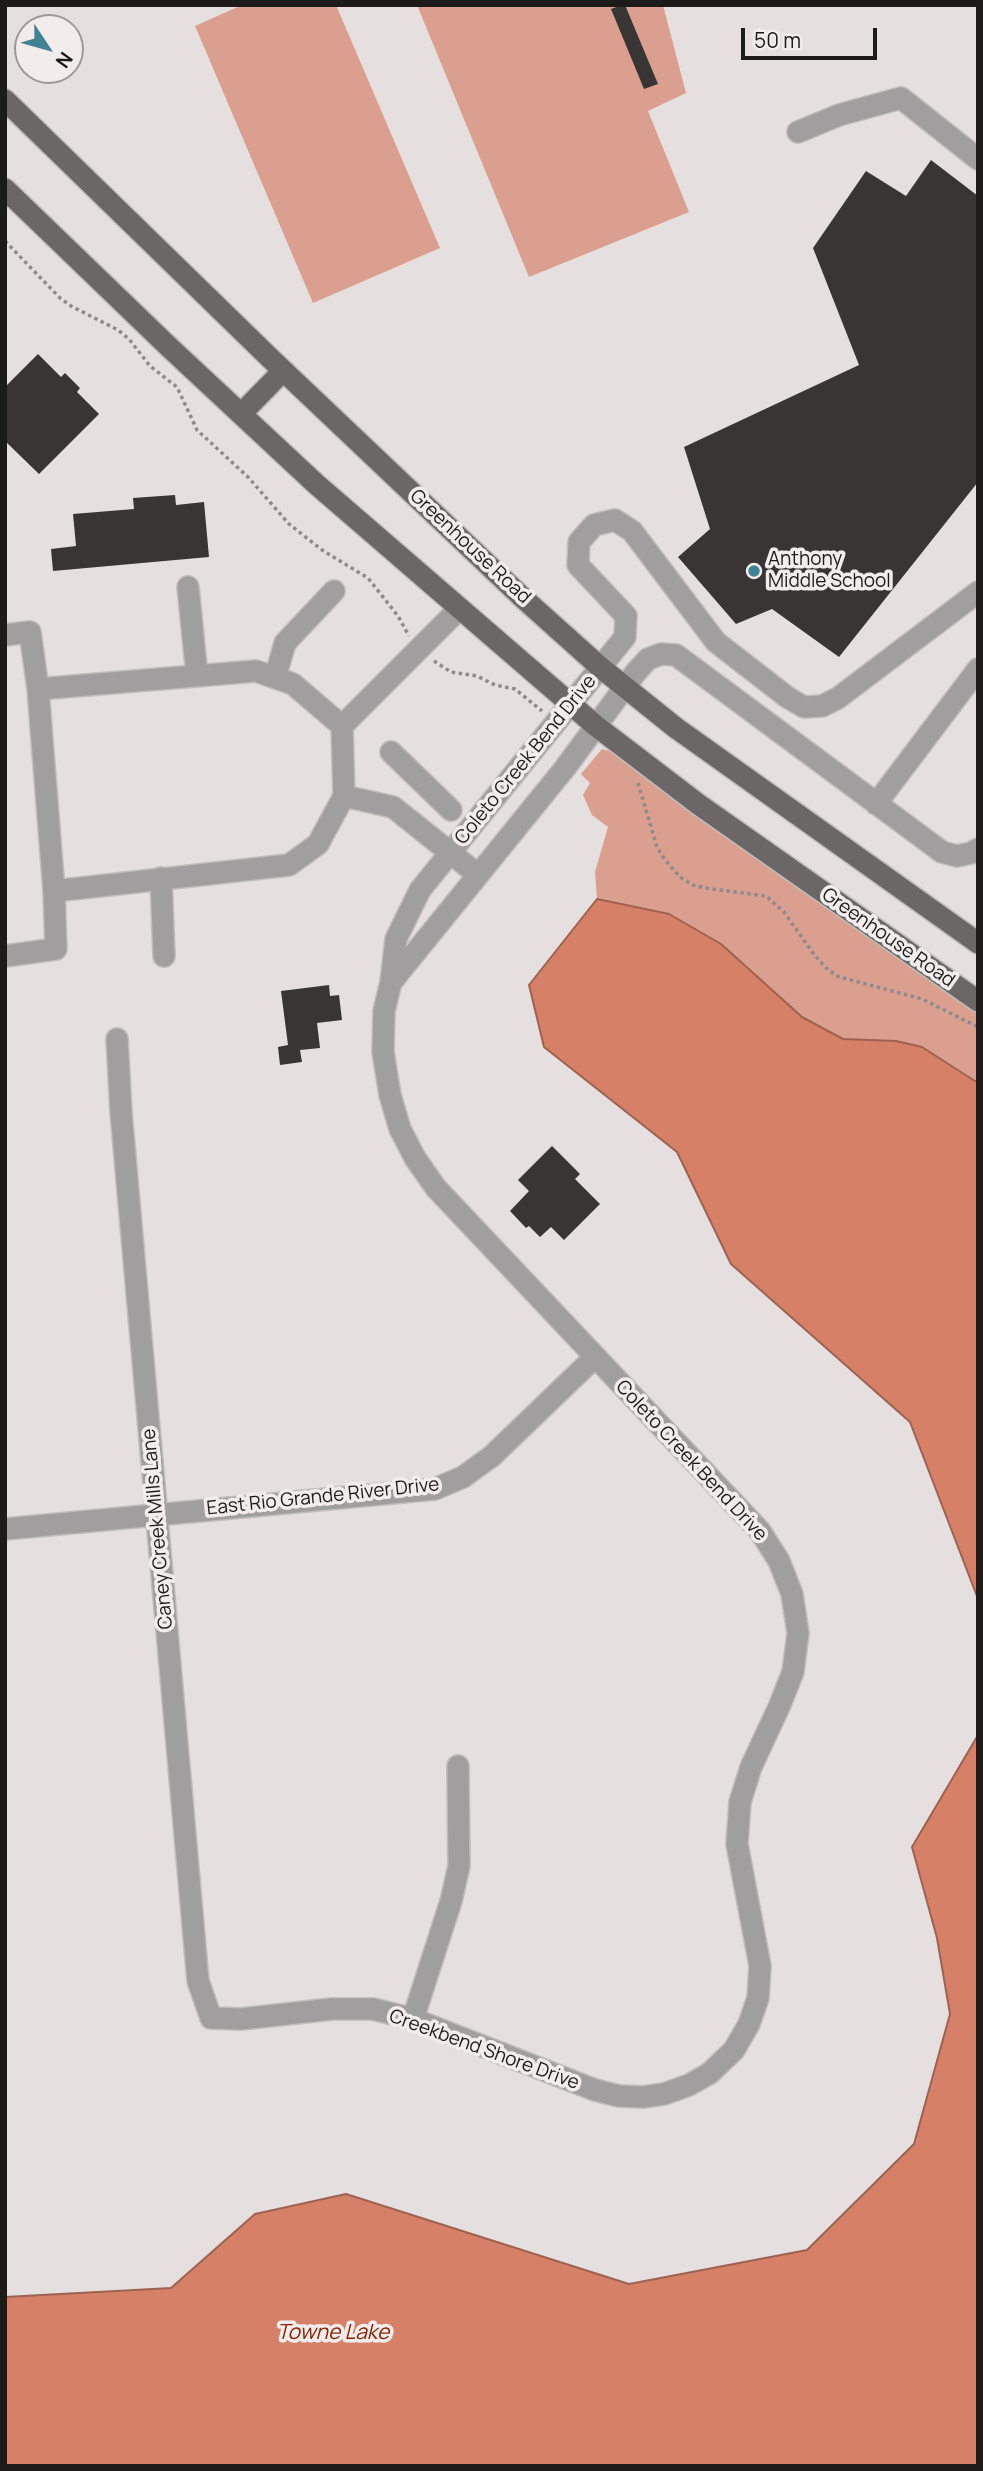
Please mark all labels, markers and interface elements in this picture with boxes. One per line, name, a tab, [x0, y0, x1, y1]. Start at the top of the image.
north arrow	[14, 14, 84, 84]
scale bar	[745, 14, 881, 58]
text: 50 m	[754, 26, 801, 54]
text: N	[50, 47, 79, 73]
street label: Greenhouse Road	[405, 485, 535, 609]
place label: Anthony Middle School	[768, 549, 891, 593]
marker: Anthony Middle School	[746, 563, 762, 579]
street label: Coleto Creek Bend Drive	[451, 671, 601, 849]
street label: Greenhouse Road	[817, 884, 959, 992]
street label: Coleto Creek Bend Drive	[611, 1376, 771, 1546]
street label: Caney Creek Mills Lane	[138, 1428, 178, 1630]
street label: East Rio Grande River Drive	[206, 1473, 440, 1521]
street label: Creekbend Shore Drive	[386, 2005, 582, 2095]
water label: Towne Lake	[277, 2320, 389, 2346]

